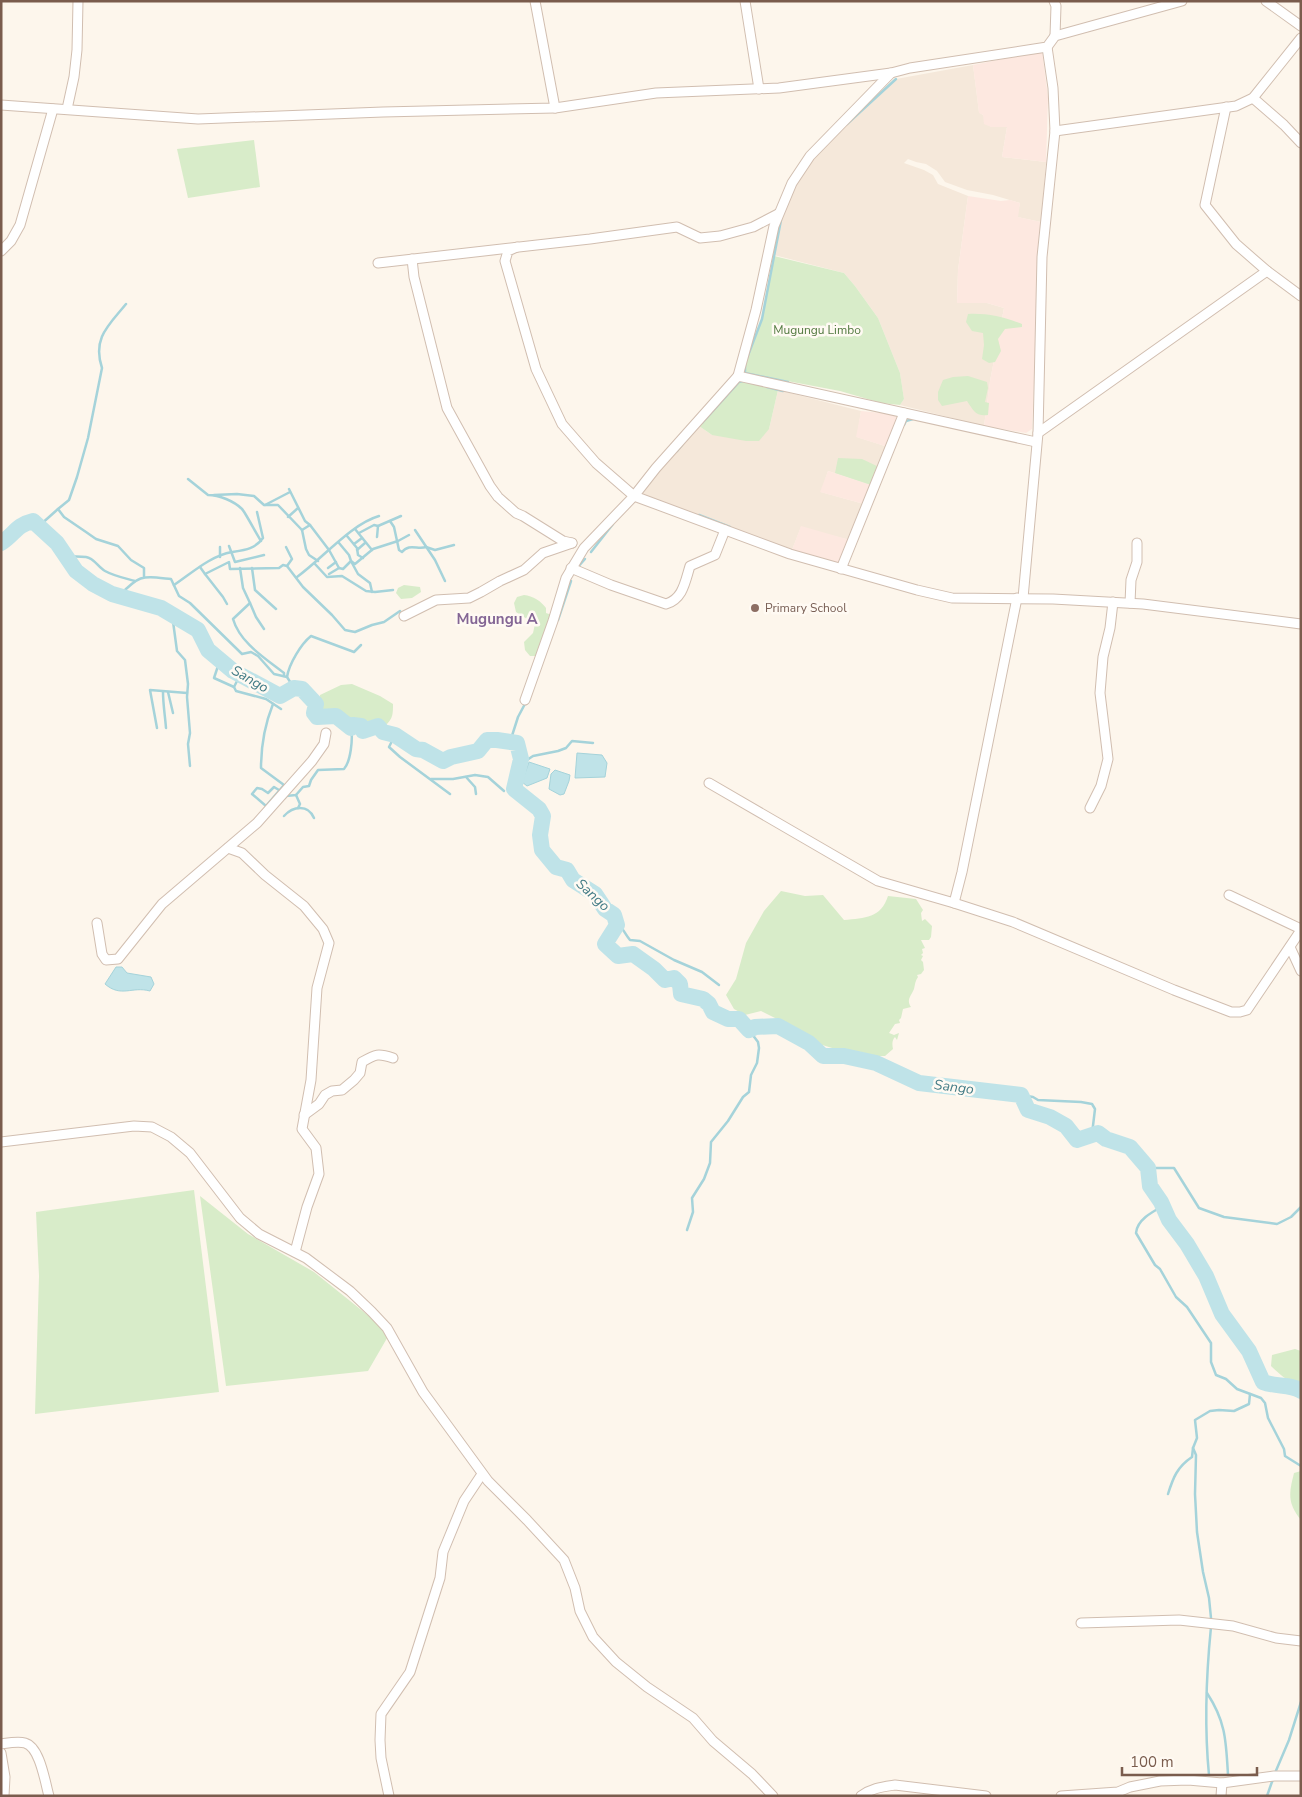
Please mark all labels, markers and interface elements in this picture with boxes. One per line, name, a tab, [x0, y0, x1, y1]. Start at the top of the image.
park label: Mugungu Limbo	[773, 322, 861, 338]
place label: Primary School	[765, 600, 847, 616]
marker: Primary School	[749, 602, 761, 614]
district label: Mugungu A	[456, 609, 538, 629]
water label: Sango	[228, 661, 272, 697]
water label: Sango	[572, 874, 614, 916]
water label: Sango	[933, 1075, 975, 1099]
scale bar	[1122, 1744, 1257, 1776]
text: 100 m	[1130, 1752, 1174, 1772]

